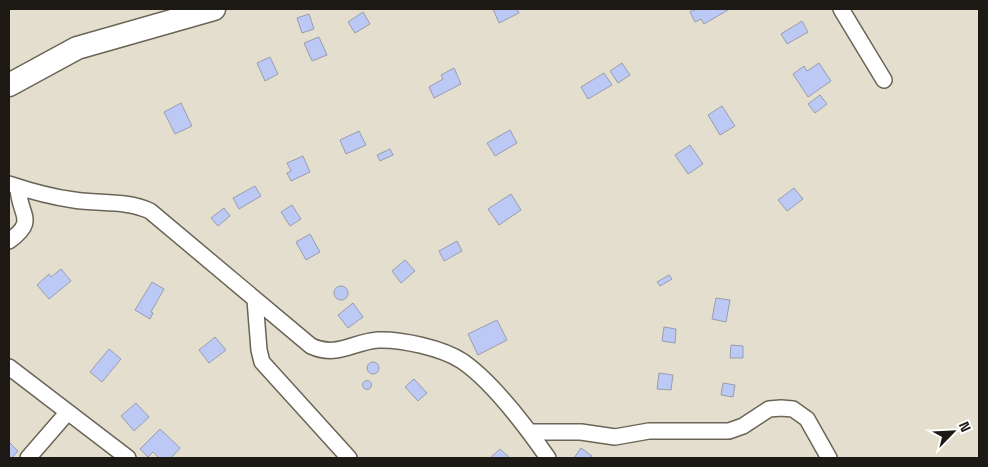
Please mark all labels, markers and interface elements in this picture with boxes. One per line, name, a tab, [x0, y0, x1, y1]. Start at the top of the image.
north arrow	[928, 407, 978, 457]
text: N	[955, 419, 975, 435]

